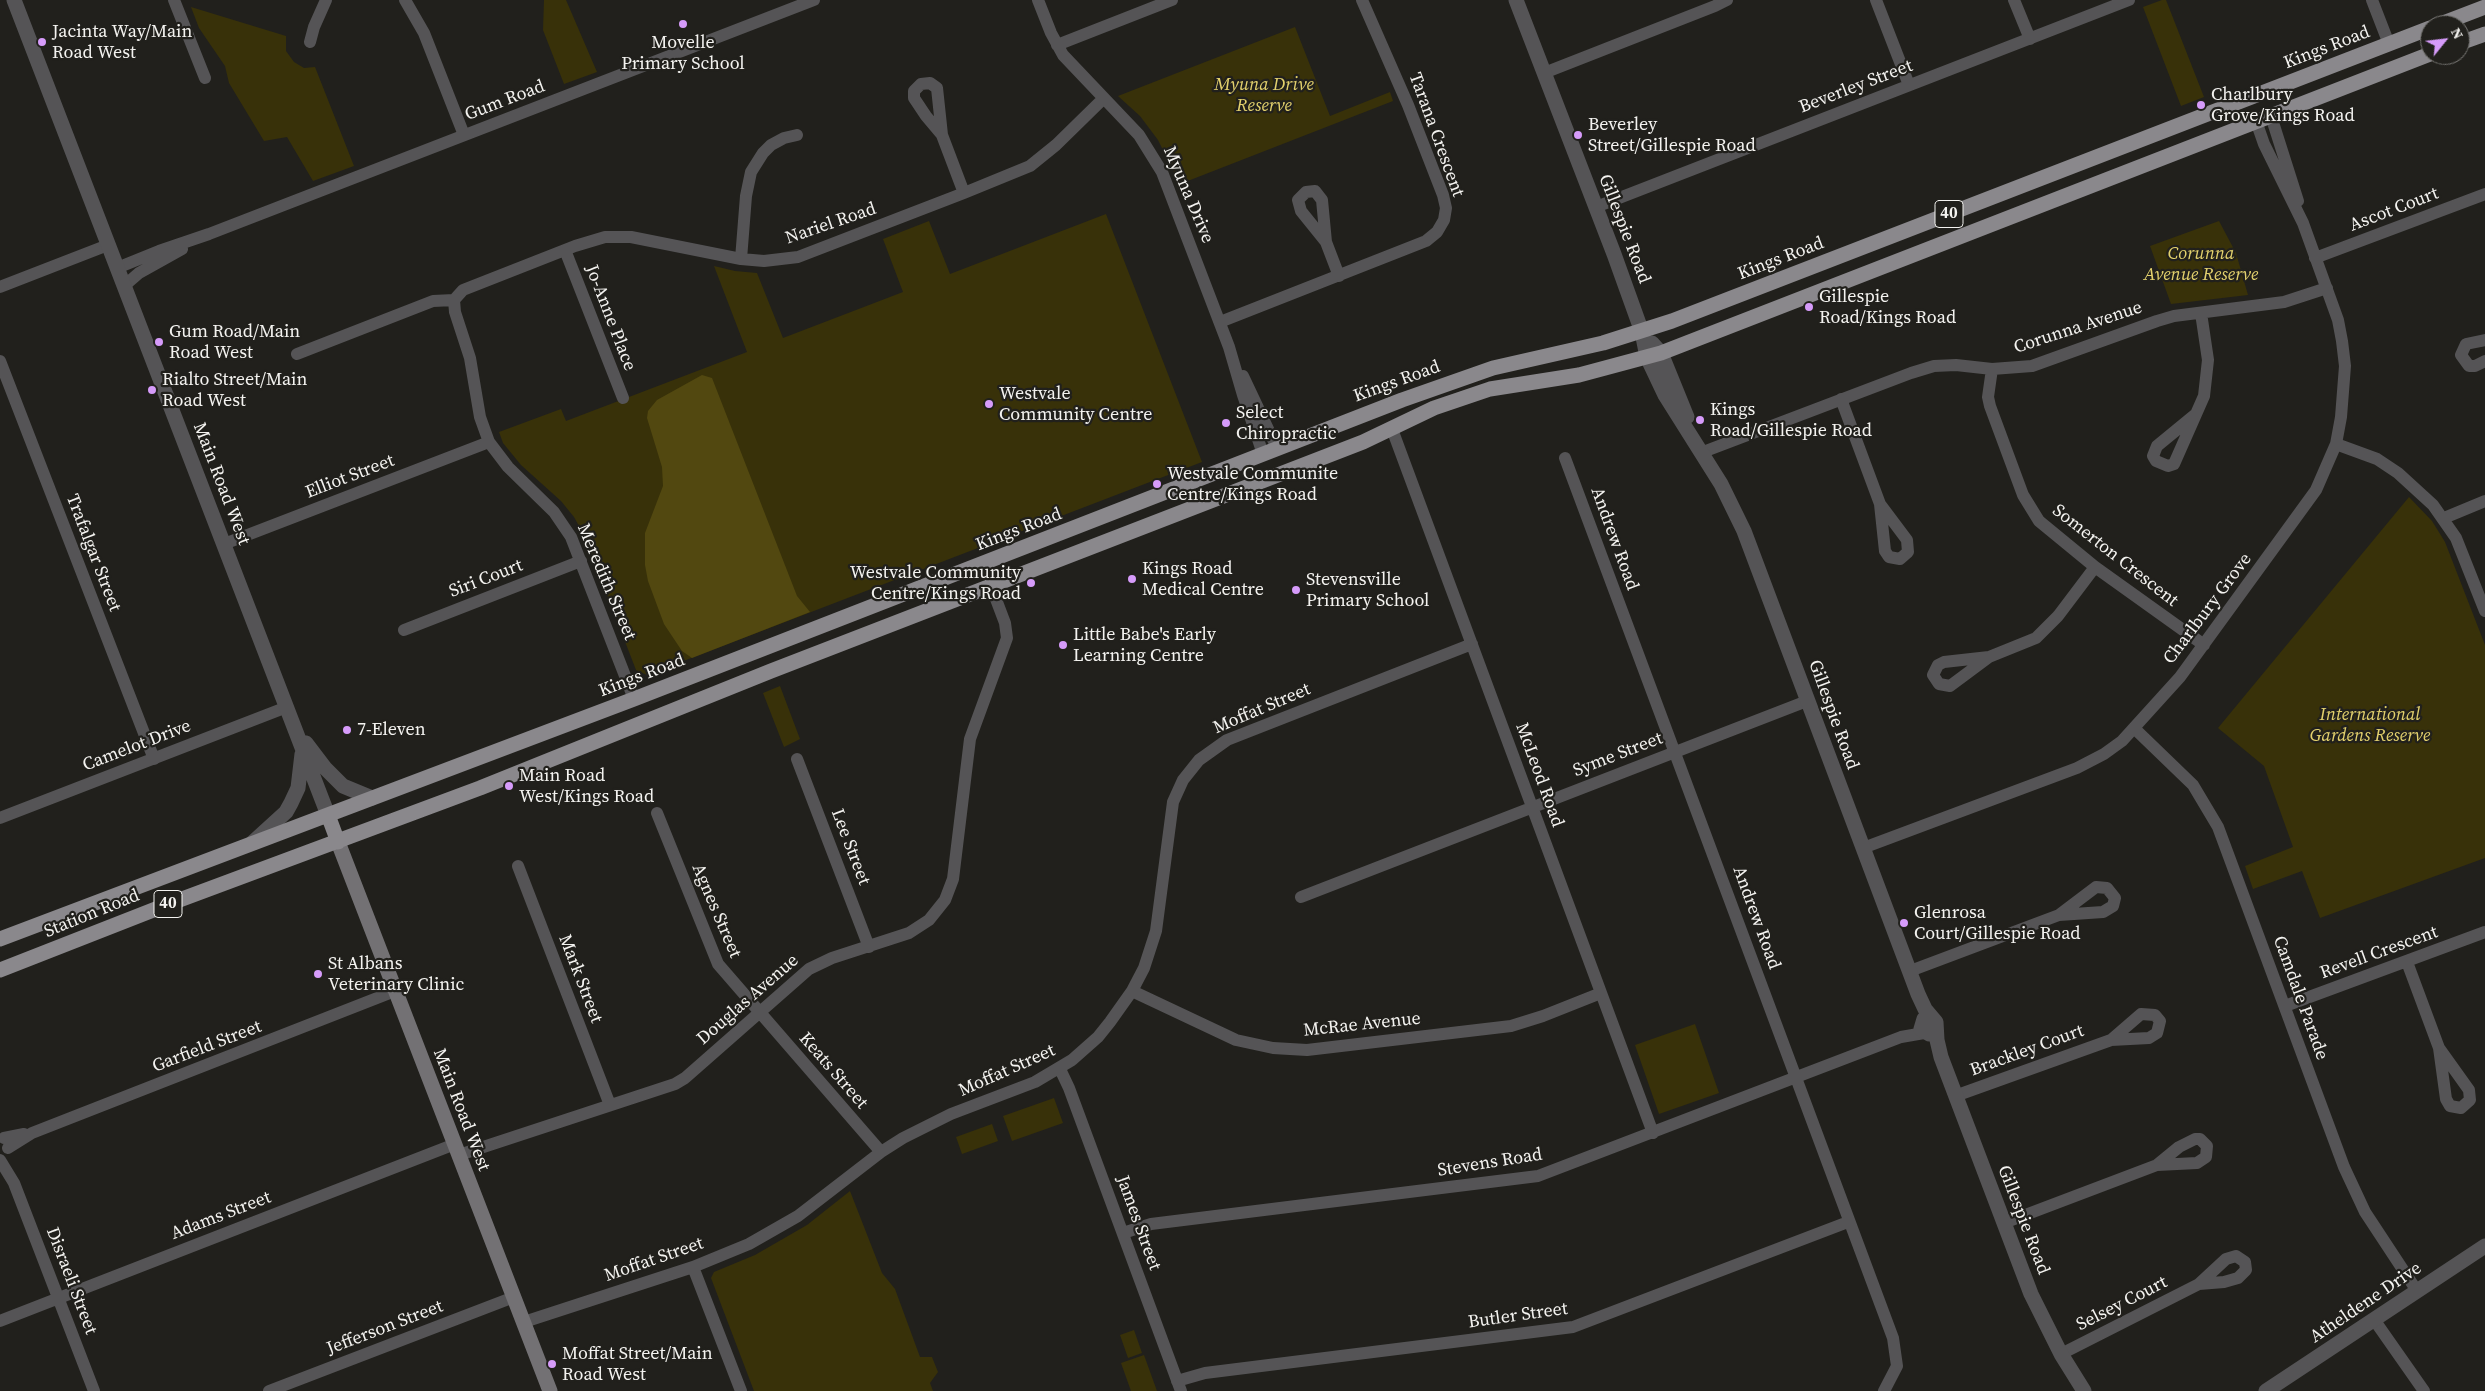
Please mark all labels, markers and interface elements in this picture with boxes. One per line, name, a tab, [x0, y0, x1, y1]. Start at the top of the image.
north arrow	[2420, 15, 2470, 65]
marker: Movelle Primary School	[677, 18, 689, 30]
place label: Jacinta Way/Main Road West	[52, 21, 192, 64]
street label: Kings Road	[2281, 22, 2373, 74]
text: N	[2446, 24, 2468, 43]
place label: Movelle Primary School	[621, 32, 745, 74]
marker: Jacinta Way/Main Road West	[36, 36, 48, 48]
street label: Beverley Street	[1796, 55, 1916, 119]
street label: Tarana Crescent	[1404, 70, 1468, 200]
park label: Myuna Drive Reserve	[1214, 74, 1314, 116]
street label: Gum Road	[462, 76, 548, 126]
place label: Charlbury Grove/Kings Road	[2211, 84, 2355, 126]
marker: Charlbury Grove/Kings Road	[2195, 99, 2207, 111]
place label: Beverley Street/Gillespie Road	[1588, 114, 1756, 156]
marker: Beverley Street/Gillespie Road	[1572, 129, 1584, 141]
street label: Myuna Drive	[1158, 143, 1218, 247]
street label: Gillespie Road	[1593, 171, 1655, 287]
street label: Ascot Court	[2346, 183, 2442, 237]
street label: Nariel Road	[783, 198, 879, 250]
road number: 40	[1935, 200, 1963, 228]
street label: Kings Road	[1735, 233, 1827, 285]
park label: Corunna Avenue Reserve	[2144, 243, 2258, 286]
street label: Jo-Anne Place	[580, 262, 640, 374]
place label: Gillespie Road/Kings Road	[1819, 286, 1956, 328]
street label: Corunna Avenue	[2011, 297, 2145, 359]
marker: Gillespie Road/Kings Road	[1803, 301, 1815, 313]
place label: Gum Road/Main Road West	[169, 321, 300, 364]
marker: Gum Road/Main Road West	[153, 336, 165, 348]
street label: Kings Road	[1351, 356, 1443, 408]
place label: Rialto Street/Main Road West	[162, 369, 307, 412]
place label: Westvale Community Centre	[999, 383, 1152, 426]
marker: Rialto Street/Main Road West	[146, 384, 158, 396]
marker: Westvale Community Centre	[983, 398, 995, 410]
place label: Kings Road/Gillespie Road	[1710, 399, 1872, 442]
place label: Select Chiropractic	[1236, 402, 1337, 444]
marker: Kings Road/Gillespie Road	[1694, 414, 1706, 426]
marker: Select Chiropractic	[1220, 417, 1232, 429]
street label: Main Road West	[188, 420, 254, 548]
street label: Elliot Street	[303, 450, 397, 504]
place label: Westvale Communite Centre/Kings Road	[1167, 463, 1338, 506]
marker: Westvale Communite Centre/Kings Road	[1151, 478, 1163, 490]
street label: Andrew Road	[1585, 484, 1643, 594]
street label: Trafalgar Street	[61, 491, 125, 615]
street label: Somerton Crescent	[2048, 500, 2182, 612]
street label: Kings Road	[973, 504, 1065, 556]
street label: Meredith Street	[572, 520, 640, 644]
street label: Charlbury Grove	[2159, 549, 2257, 669]
street label: Siri Court	[446, 555, 526, 603]
place label: Kings Road Medical Centre	[1142, 558, 1264, 600]
place label: Westvale Community Centre/Kings Road	[850, 562, 1021, 604]
place label: Stevensville Primary School	[1306, 569, 1429, 612]
marker: Kings Road Medical Centre	[1126, 573, 1138, 585]
marker: Westvale Community Centre/Kings Road	[1025, 577, 1037, 589]
marker: Stevensville Primary School	[1290, 584, 1302, 596]
place label: Little Babe's Early Learning Centre	[1073, 624, 1216, 666]
marker: Little Babe's Early Learning Centre	[1057, 639, 1069, 651]
street label: Kings Road	[596, 650, 688, 702]
street label: Gillespie Road	[1803, 657, 1863, 773]
street label: Moffat Street	[1210, 679, 1314, 739]
park label: International Gardens Reserve	[2310, 704, 2430, 746]
street label: Camelot Drive	[80, 715, 194, 777]
place label: 7-Eleven	[357, 719, 426, 741]
street label: McLeod Road	[1510, 720, 1568, 830]
marker: 7-Eleven	[341, 724, 353, 736]
street label: Syme Street	[1570, 728, 1666, 782]
place label: Main Road West/Kings Road	[519, 765, 654, 808]
marker: Main Road West/Kings Road	[503, 780, 515, 792]
street label: Lee Street	[826, 806, 874, 888]
street label: Agnes Street	[687, 861, 745, 961]
street label: Andrew Road	[1727, 863, 1785, 973]
street label: Station Road	[41, 885, 143, 943]
road number: 40	[154, 891, 182, 918]
place label: Glenrosa Court/Gillespie Road	[1914, 902, 2080, 944]
marker: Glenrosa Court/Gillespie Road	[1898, 917, 1910, 929]
street label: Revell Crescent	[2317, 922, 2441, 984]
street label: Mark Street	[553, 932, 607, 1026]
street label: Camdale Parade	[2268, 933, 2332, 1063]
street label: Douglas Avenue	[693, 950, 803, 1050]
place label: St Albans Veterinary Clinic	[328, 953, 464, 996]
marker: St Albans Veterinary Clinic	[312, 968, 324, 980]
street label: McRae Avenue	[1302, 1008, 1422, 1042]
street label: Garfield Street	[149, 1016, 265, 1078]
street label: Brackley Court	[1967, 1020, 2087, 1082]
street label: Keats Street	[794, 1028, 872, 1114]
street label: Moffat Street	[955, 1040, 1059, 1102]
street label: Main Road West	[428, 1046, 494, 1174]
street label: Stevens Road	[1436, 1144, 1544, 1182]
street label: Gillespie Road	[1992, 1162, 2054, 1278]
street label: James Street	[1111, 1173, 1165, 1273]
street label: Adams Street	[168, 1187, 274, 1245]
street label: Disraeli Street	[41, 1224, 101, 1338]
street label: Moffat Street	[602, 1233, 706, 1287]
street label: Atheldene Drive	[2306, 1258, 2426, 1348]
street label: Selsey Court	[2073, 1272, 2171, 1336]
street label: Jefferson Street	[324, 1296, 446, 1360]
street label: Butler Street	[1467, 1298, 1569, 1334]
place label: Moffat Street/Main Road West	[562, 1343, 713, 1386]
marker: Moffat Street/Main Road West	[546, 1358, 558, 1370]

